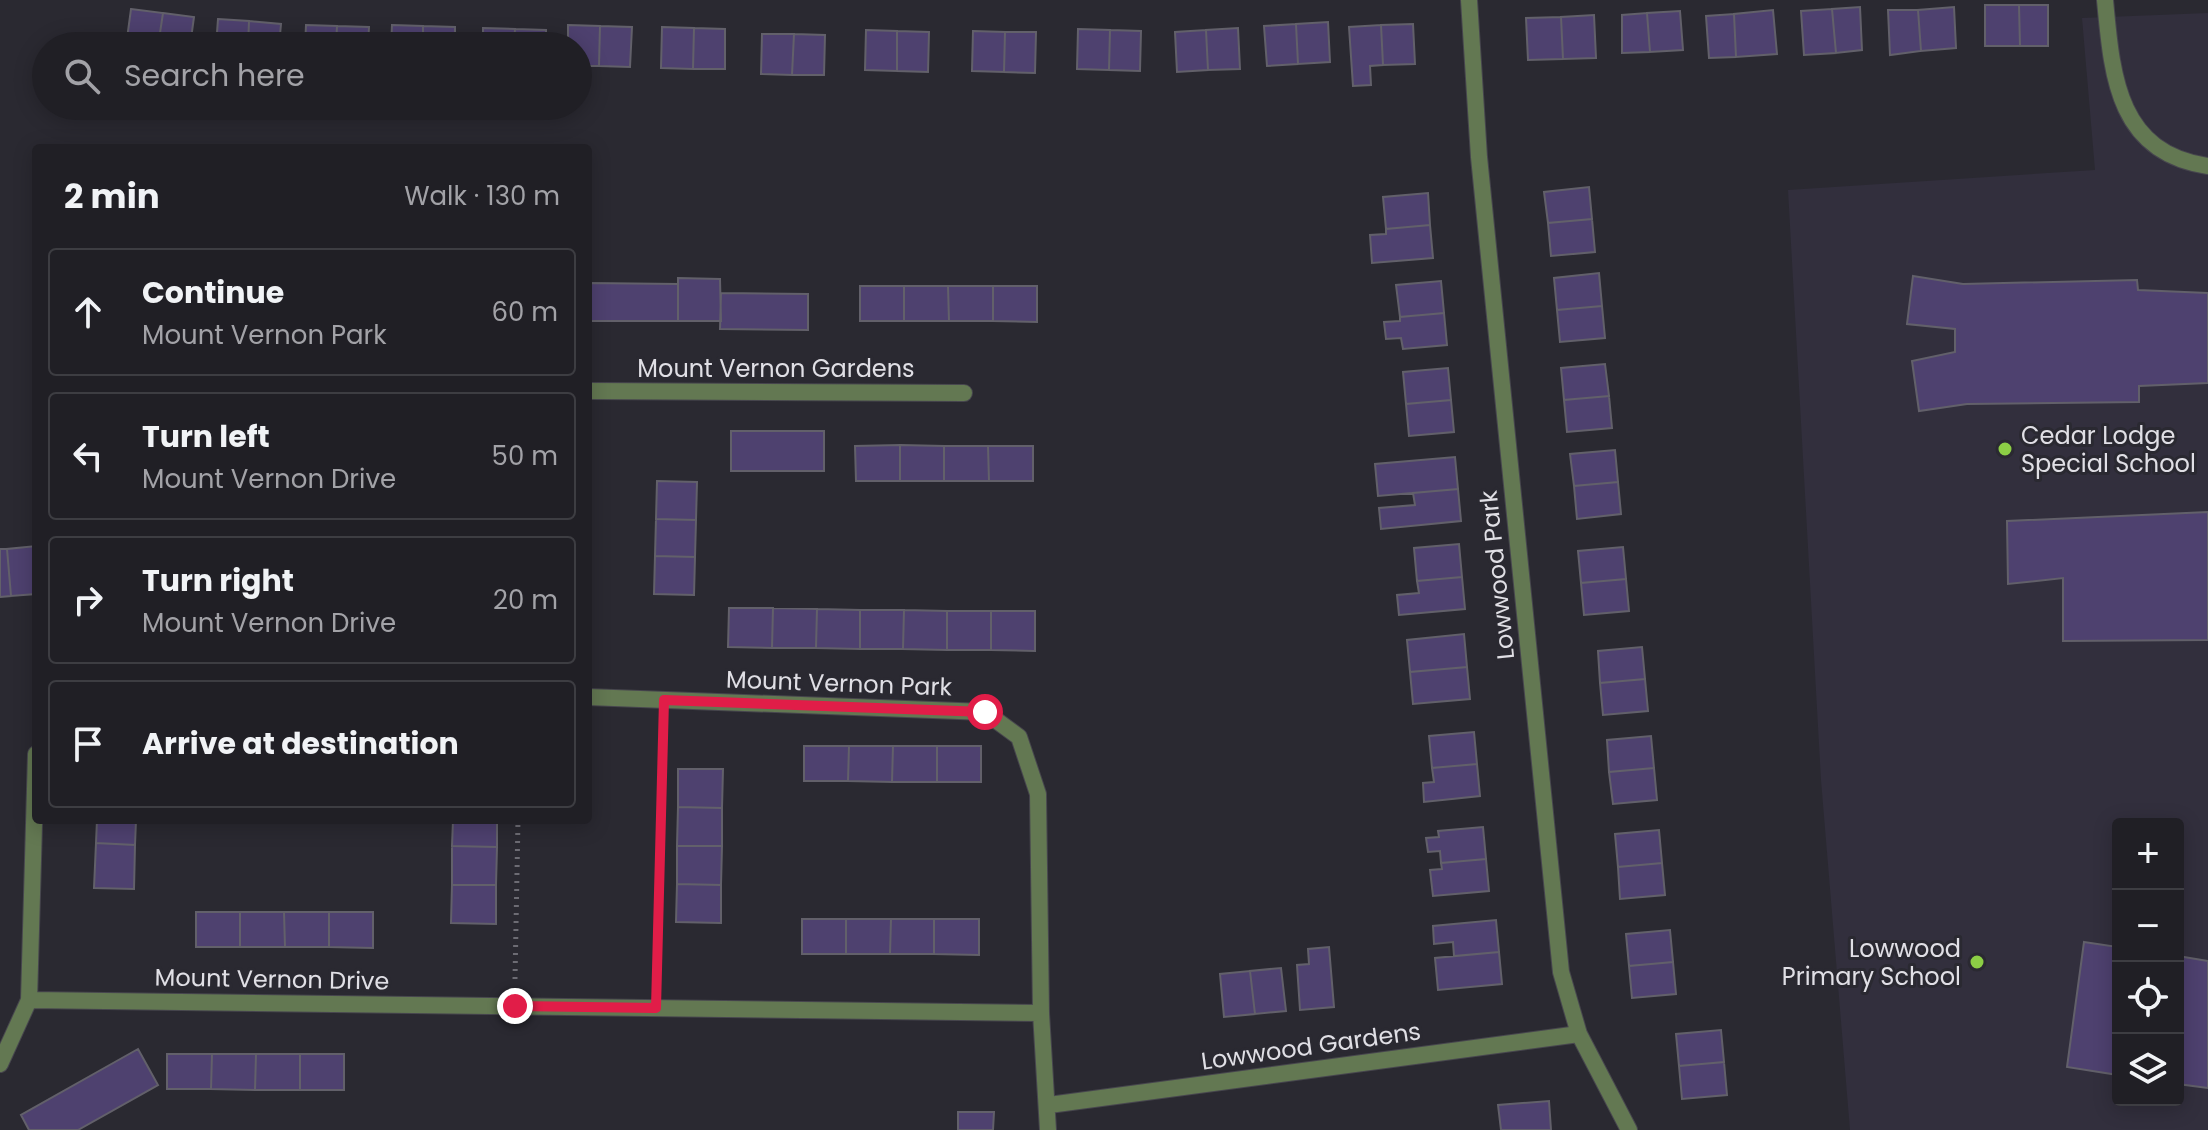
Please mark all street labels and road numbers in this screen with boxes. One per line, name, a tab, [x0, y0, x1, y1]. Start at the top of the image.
street label: Mount Vernon Gardens	[637, 352, 915, 385]
street label: Lowwood Park	[1472, 488, 1522, 661]
street label: Mount Vernon Park	[726, 663, 953, 703]
street label: Mount Vernon Drive	[154, 960, 390, 998]
street label: Lowwood Gardens	[1199, 1014, 1423, 1078]

